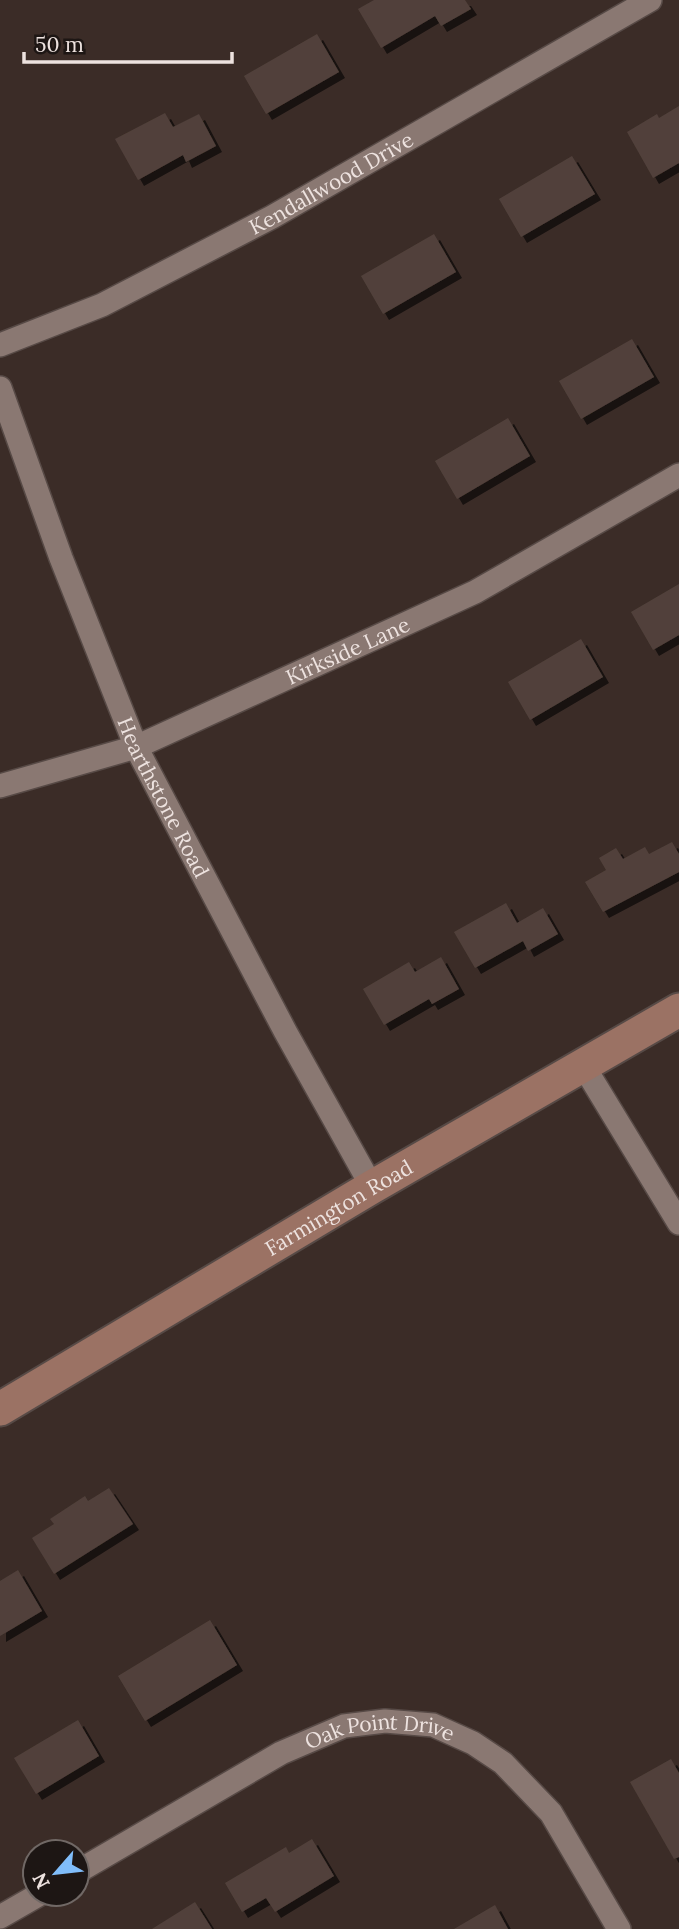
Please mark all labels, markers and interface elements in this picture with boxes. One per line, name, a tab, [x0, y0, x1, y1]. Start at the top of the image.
scale bar	[24, 21, 233, 65]
text: 50 m	[35, 31, 84, 58]
street label: Kendallwood Drive	[244, 125, 418, 240]
street label: Kirkside Lane	[281, 610, 414, 690]
street label: Hearthstone Road	[112, 713, 216, 882]
street label: Farmington Road	[260, 1153, 417, 1262]
street label: Oak Point Drive	[300, 1707, 459, 1755]
north arrow	[21, 1838, 91, 1908]
text: N	[27, 1869, 55, 1893]

